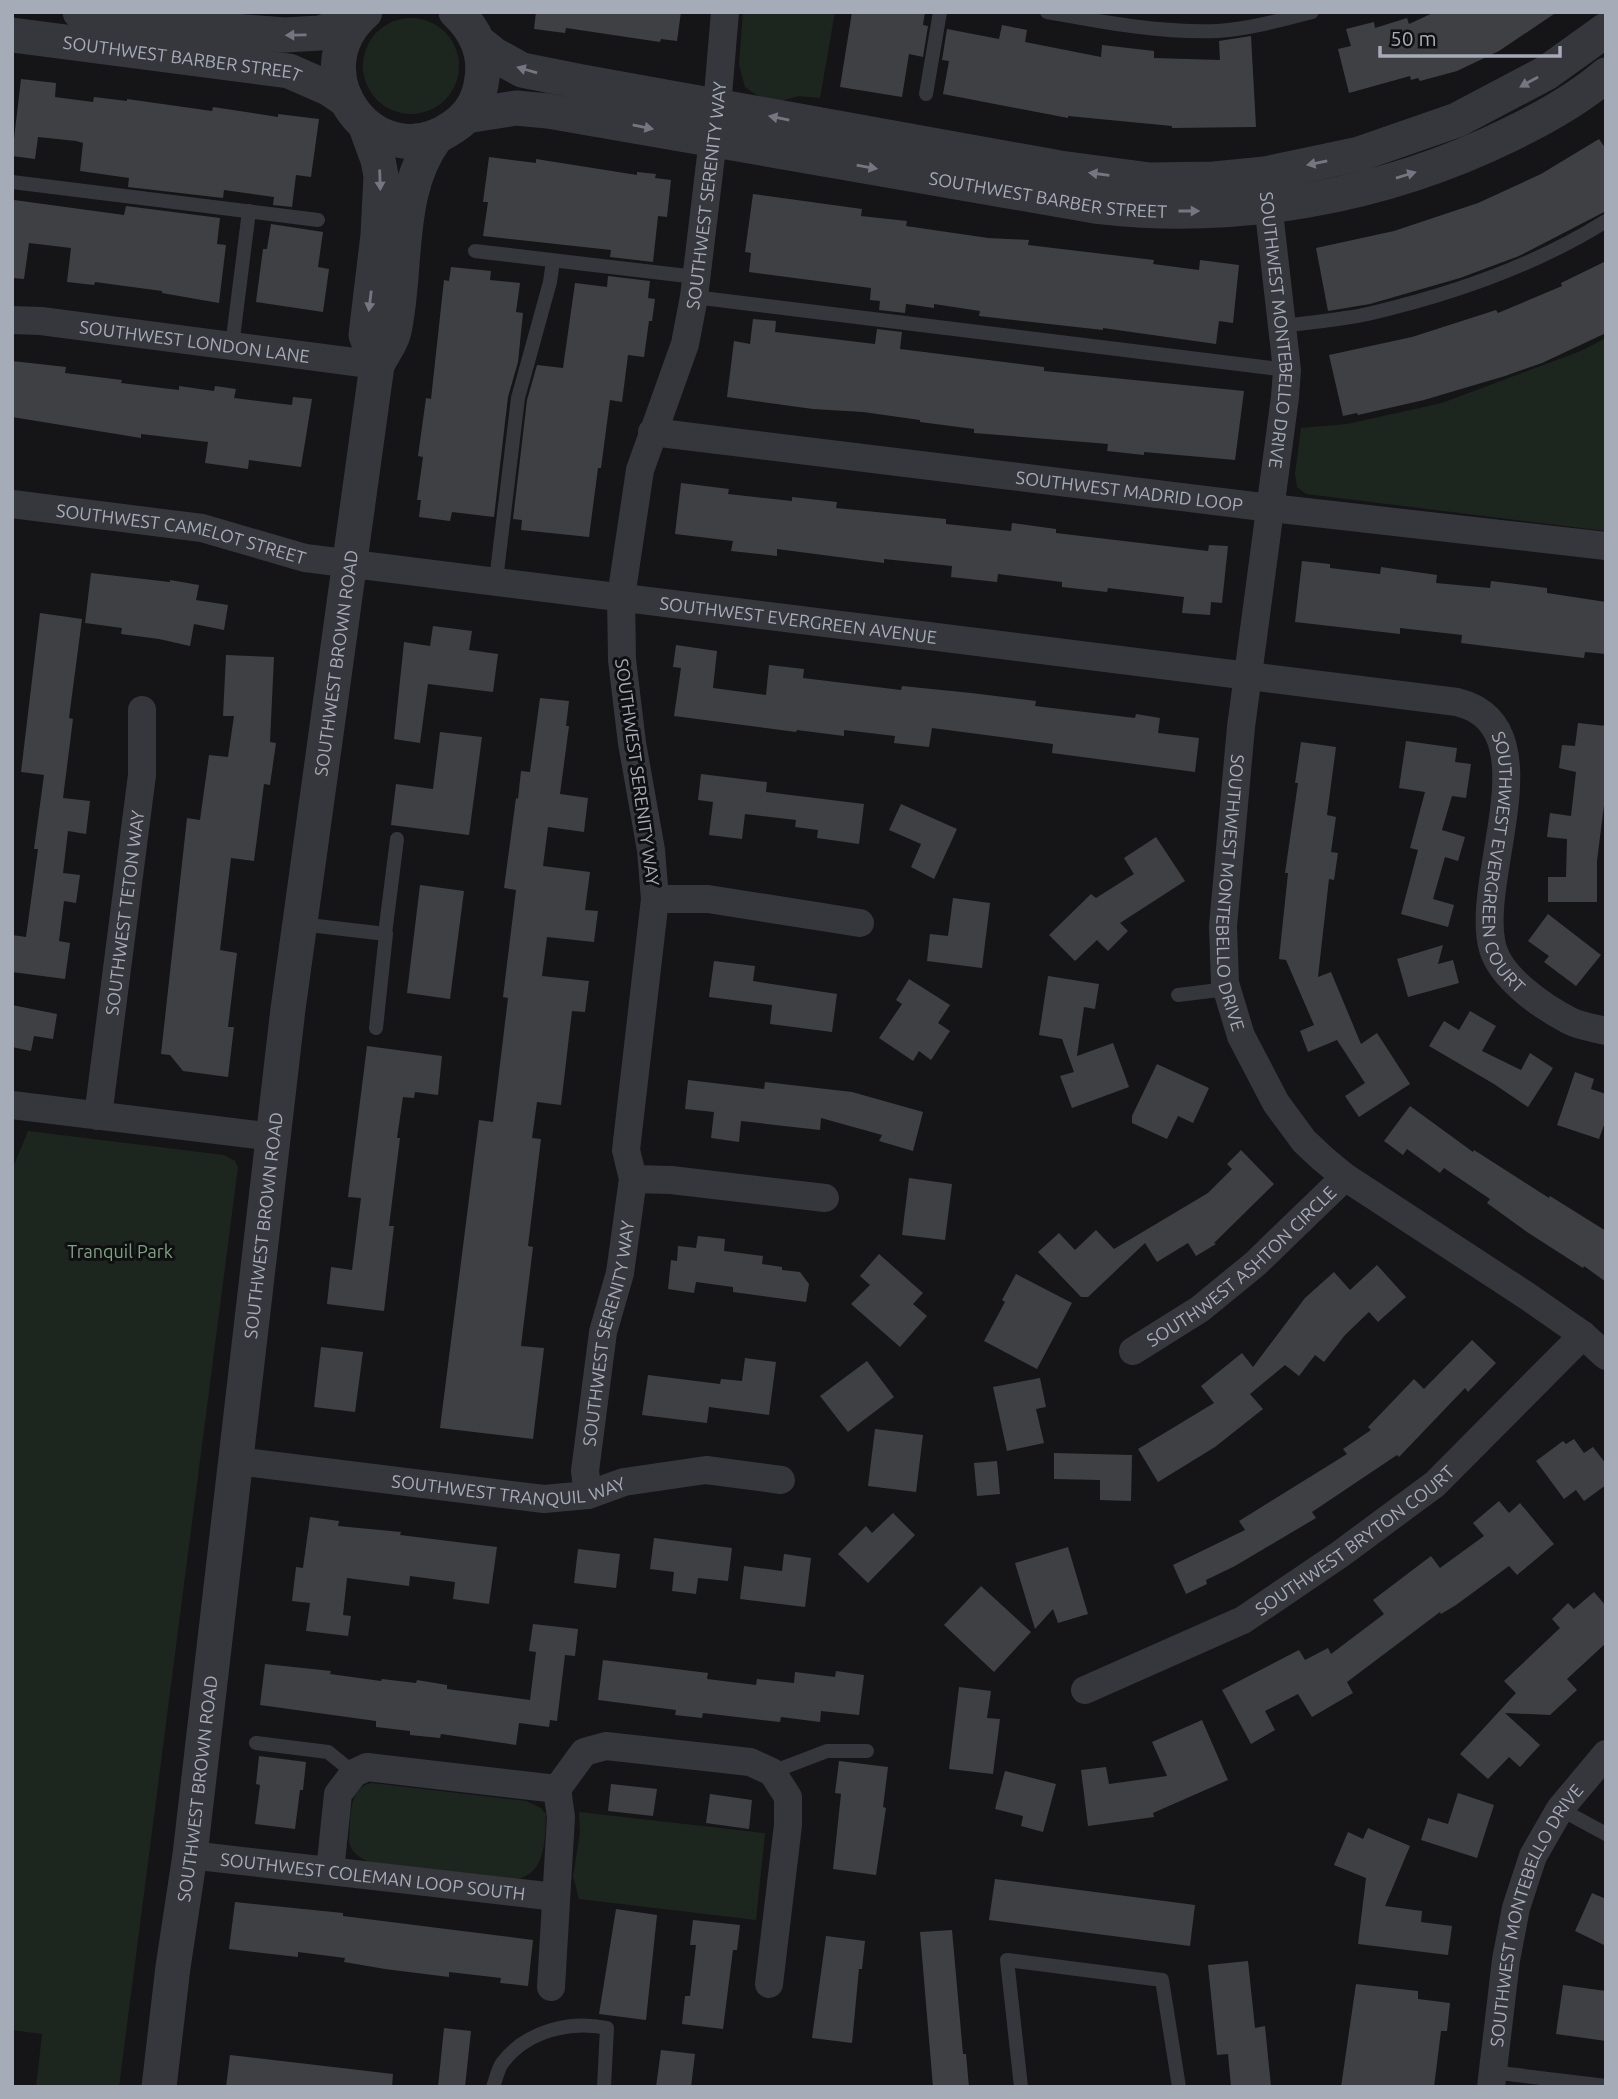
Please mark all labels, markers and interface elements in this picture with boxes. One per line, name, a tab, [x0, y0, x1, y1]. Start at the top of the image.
scale bar	[1380, 14, 1560, 58]
text: 50 m	[1390, 26, 1437, 50]
one-way arrow	[284, 29, 306, 41]
street label: SOUTHWEST BARBER STREET	[62, 32, 305, 85]
one-way arrow	[516, 64, 537, 74]
one-way arrow	[1519, 76, 1539, 88]
street label: SOUTHWEST SERENITY WAY	[682, 80, 729, 311]
one-way arrow	[768, 112, 790, 123]
one-way arrow	[632, 121, 654, 132]
one-way arrow	[1306, 157, 1328, 168]
one-way arrow	[856, 162, 878, 173]
street label: SOUTHWEST BARBER STREET	[927, 167, 1167, 221]
one-way arrow	[1088, 168, 1110, 179]
one-way arrow	[374, 169, 385, 191]
one-way arrow	[1396, 169, 1417, 179]
street label: SOUTHWEST MONTEBELLO DRIVE	[1257, 190, 1297, 470]
one-way arrow	[1178, 206, 1200, 217]
one-way arrow	[365, 290, 376, 312]
street label: SOUTHWEST LONDON LANE	[78, 316, 311, 366]
street label: SOUTHWEST MADRID LOOP	[1015, 467, 1244, 515]
street label: SOUTHWEST CAMELOT STREET	[55, 500, 308, 568]
street label: SOUTHWEST BROWN ROAD	[310, 549, 361, 777]
street label: SOUTHWEST EVERGREEN AVENUE	[659, 592, 938, 647]
street label: SOUTHWEST SERENITY WAY	[612, 657, 664, 887]
street label: SOUTHWEST EVERGREEN COURT	[1479, 728, 1529, 997]
street label: SOUTHWEST MONTEBELLO DRIVE	[1213, 753, 1249, 1033]
street label: SOUTHWEST TETON WAY	[101, 808, 147, 1016]
street label: SOUTHWEST BROWN ROAD	[240, 1111, 286, 1340]
street label: SOUTHWEST ASHTON CIRCLE	[1143, 1182, 1340, 1350]
street label: SOUTHWEST SERENITY WAY	[578, 1219, 637, 1447]
park label: Tranquil Park	[67, 1241, 173, 1261]
street label: SOUTHWEST BRYTON COURT	[1251, 1461, 1458, 1619]
street label: SOUTHWEST TRANQUIL WAY	[390, 1470, 628, 1510]
street label: SOUTHWEST BROWN ROAD	[173, 1674, 221, 1903]
street label: SOUTHWEST MONTEBELLO DRIVE	[1486, 1780, 1587, 2048]
street label: SOUTHWEST COLEMAN LOOP SOUTH	[219, 1849, 526, 1903]

